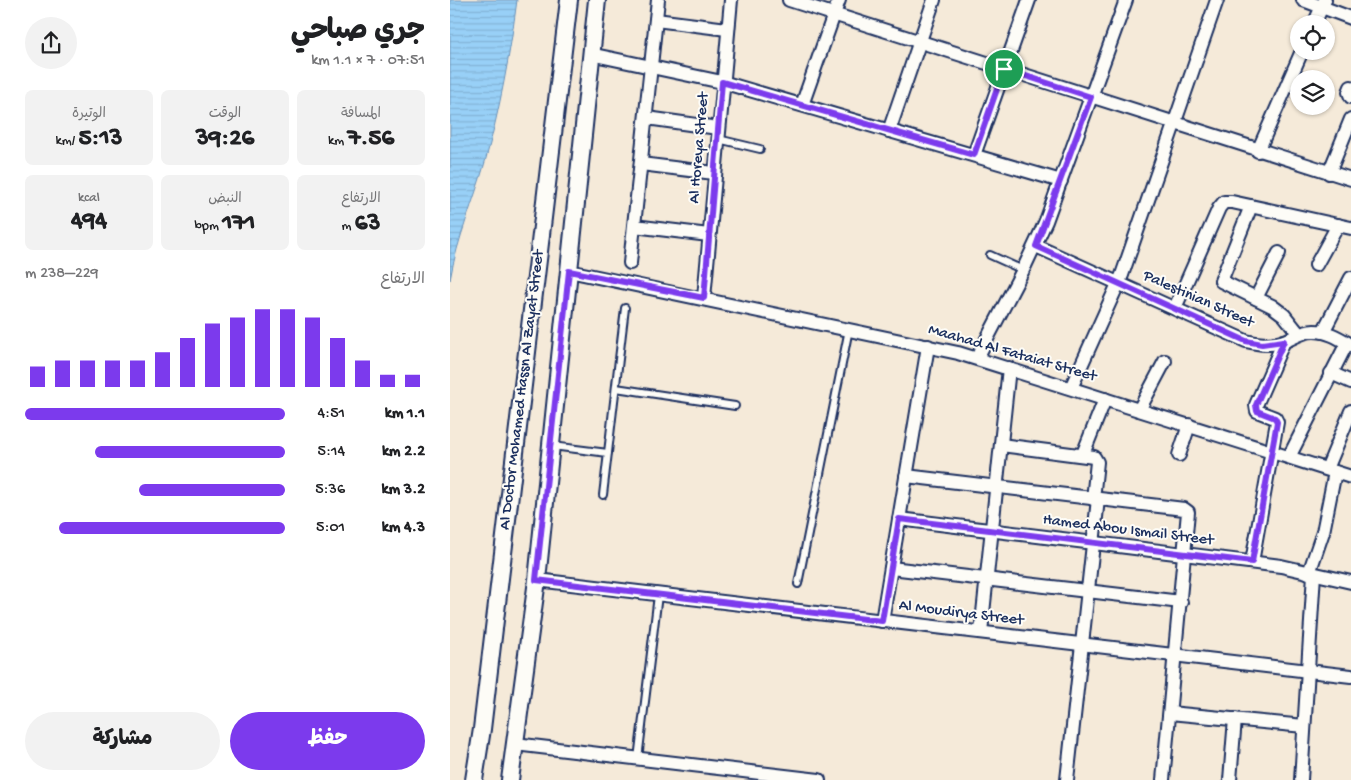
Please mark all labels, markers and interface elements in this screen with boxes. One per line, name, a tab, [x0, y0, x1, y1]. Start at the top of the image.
map controls	[1290, 15, 1335, 115]
button: locate	[1290, 15, 1335, 60]
text: جري صباحي	[291, 16, 425, 49]
button: share	[25, 17, 77, 69]
pin	[983, 48, 1025, 90]
text: 07:51 · 7 × 1.1 km	[311, 52, 425, 71]
icon: arrive	[990, 55, 1018, 83]
button: layers	[1290, 70, 1335, 115]
street label: Al Horeya Street	[686, 90, 714, 204]
text: الوتيرة	[72, 106, 106, 123]
text: الوقت	[209, 106, 241, 123]
text: المسافة	[341, 106, 381, 123]
text: 5:13	[78, 125, 122, 154]
text: 39:26	[196, 125, 254, 154]
text: 7.56	[347, 125, 394, 154]
text: /km	[56, 133, 78, 150]
text: km	[328, 133, 347, 150]
text: kcal	[78, 190, 100, 207]
text: النبض	[208, 191, 242, 208]
text: الارتفاع	[341, 191, 381, 208]
text: 494	[71, 207, 107, 236]
text: 171	[222, 210, 255, 239]
text: 63	[355, 210, 380, 239]
text: bpm	[195, 218, 222, 235]
text: m	[342, 218, 355, 235]
street label: Al Doctor Mohamed Hassn Al Zayat Street	[496, 248, 550, 531]
text: 229–238 m	[25, 265, 99, 284]
street label: Palestinian Street	[1139, 267, 1258, 334]
text: الارتفاع	[380, 271, 425, 290]
street label: Maahad Al Fataiat Street	[926, 321, 1100, 388]
text: 4:51	[318, 405, 345, 424]
text: 1.1 km	[385, 405, 425, 424]
text: 5:14	[318, 443, 345, 462]
text: 2.2 km	[382, 443, 425, 462]
text: 5:36	[315, 481, 345, 500]
text: 3.2 km	[382, 481, 425, 500]
street label: Hamed Abou Ismail Street	[1042, 511, 1216, 551]
text: 5:01	[316, 519, 345, 538]
text: 4.3 km	[382, 519, 425, 538]
street label: Al Moudirya Street	[898, 597, 1026, 631]
button: مشاركة	[25, 712, 220, 770]
button: حفظ	[230, 712, 425, 770]

